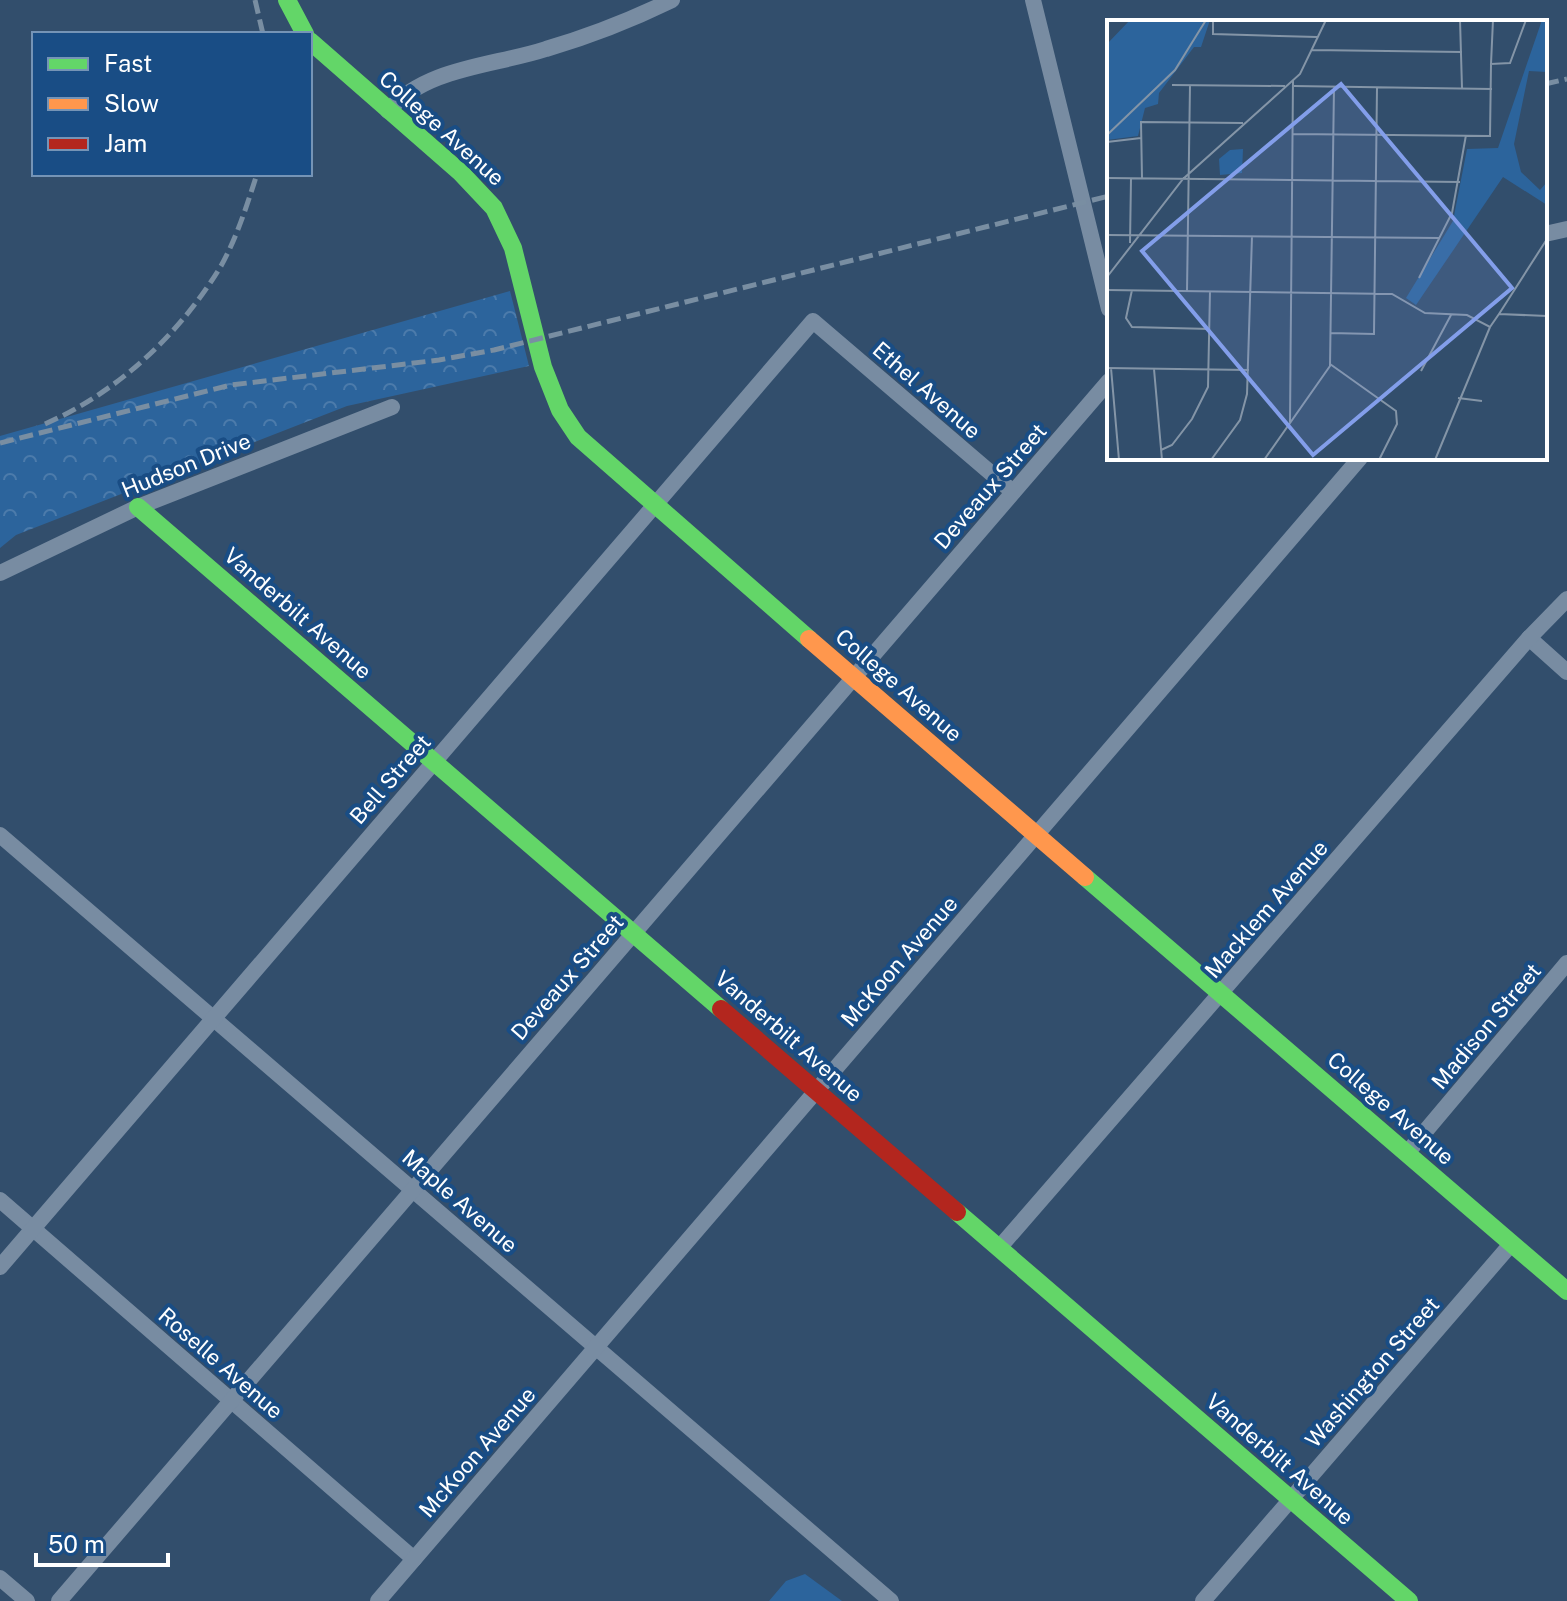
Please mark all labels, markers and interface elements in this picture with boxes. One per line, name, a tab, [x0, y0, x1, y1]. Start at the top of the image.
inset map	[1107, 20, 1547, 460]
legend	[32, 32, 312, 176]
text: Fast	[104, 49, 152, 77]
street label: College Avenue	[374, 65, 510, 191]
text: Slow	[104, 89, 159, 117]
text: Jam	[104, 129, 147, 157]
street label: Ethel Avenue	[868, 336, 986, 444]
street label: Deveaux Street	[928, 418, 1052, 554]
street label: Hudson Drive	[118, 427, 254, 503]
street label: Vanderbilt Avenue	[219, 542, 377, 684]
street label: College Avenue	[830, 623, 968, 747]
street label: Bell Street	[344, 729, 436, 829]
street label: Macklem Avenue	[1199, 835, 1333, 983]
street label: McKoon Avenue	[835, 891, 963, 1031]
street label: Deveaux Street	[505, 909, 629, 1045]
street label: Madison Street	[1426, 958, 1546, 1094]
street label: Vanderbilt Avenue	[710, 965, 868, 1107]
street label: College Avenue	[1322, 1046, 1460, 1170]
street label: Maple Avenue	[397, 1144, 523, 1258]
street label: Washington Street	[1300, 1291, 1444, 1453]
street label: Roselle Avenue	[154, 1302, 288, 1424]
street label: McKoon Avenue	[413, 1382, 541, 1522]
street label: Vanderbilt Avenue	[1201, 1388, 1359, 1530]
scale bar	[36, 1517, 168, 1567]
text: 50 m	[48, 1530, 105, 1558]

